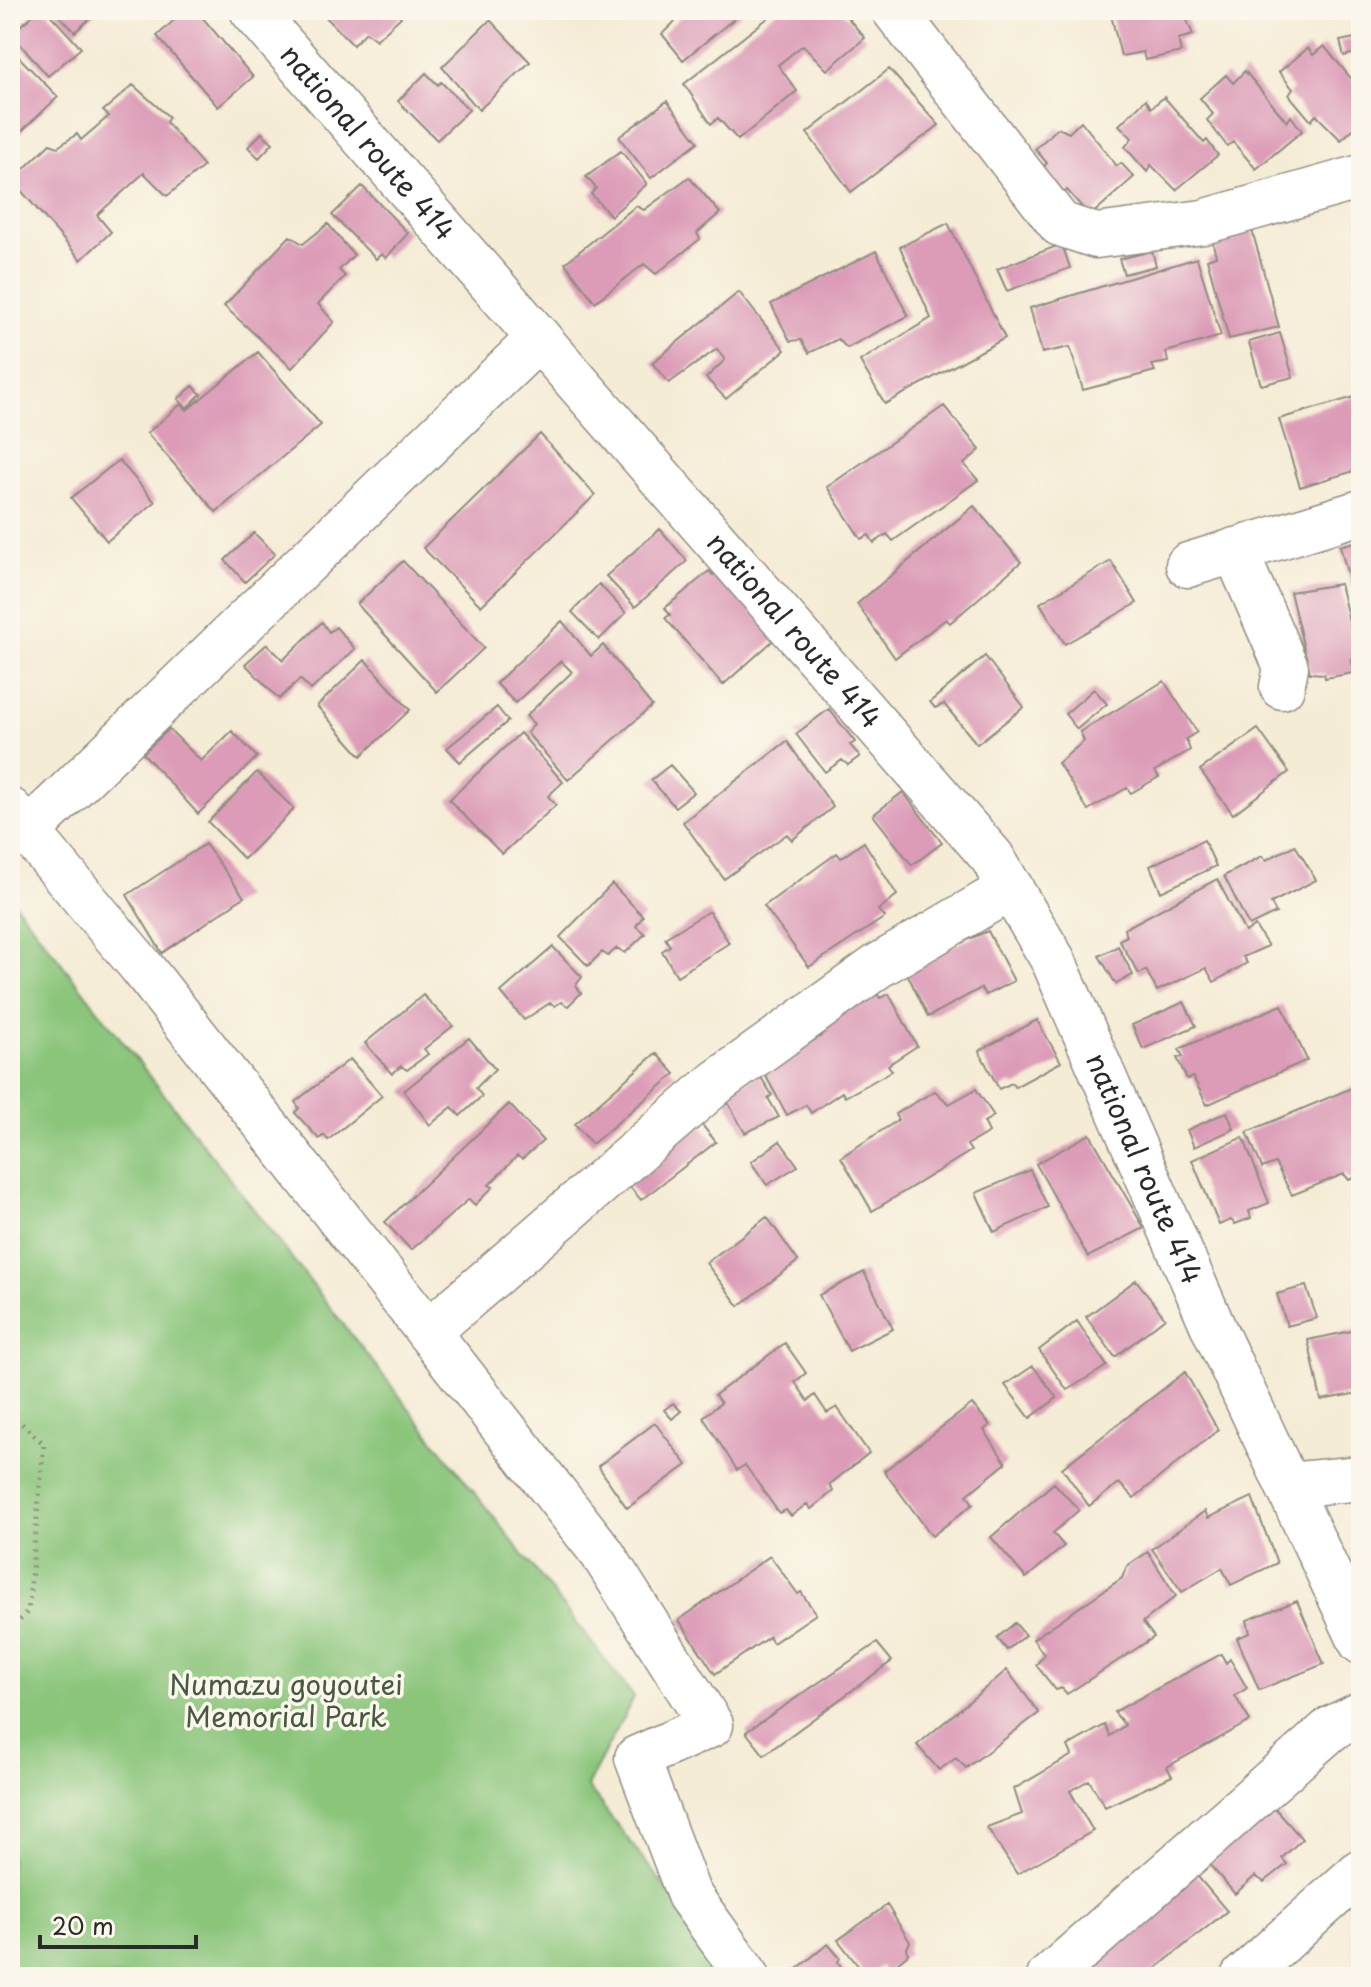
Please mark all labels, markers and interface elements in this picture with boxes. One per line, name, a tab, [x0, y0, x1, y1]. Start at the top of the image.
street label: national route 414	[271, 34, 467, 249]
street label: national route 414	[697, 522, 893, 737]
street label: national route 414	[1076, 1046, 1215, 1290]
park label: Numazu goyoutei Memorial Park	[169, 1662, 403, 1737]
scale bar	[40, 1899, 196, 1949]
text: 20 m	[52, 1907, 114, 1943]

